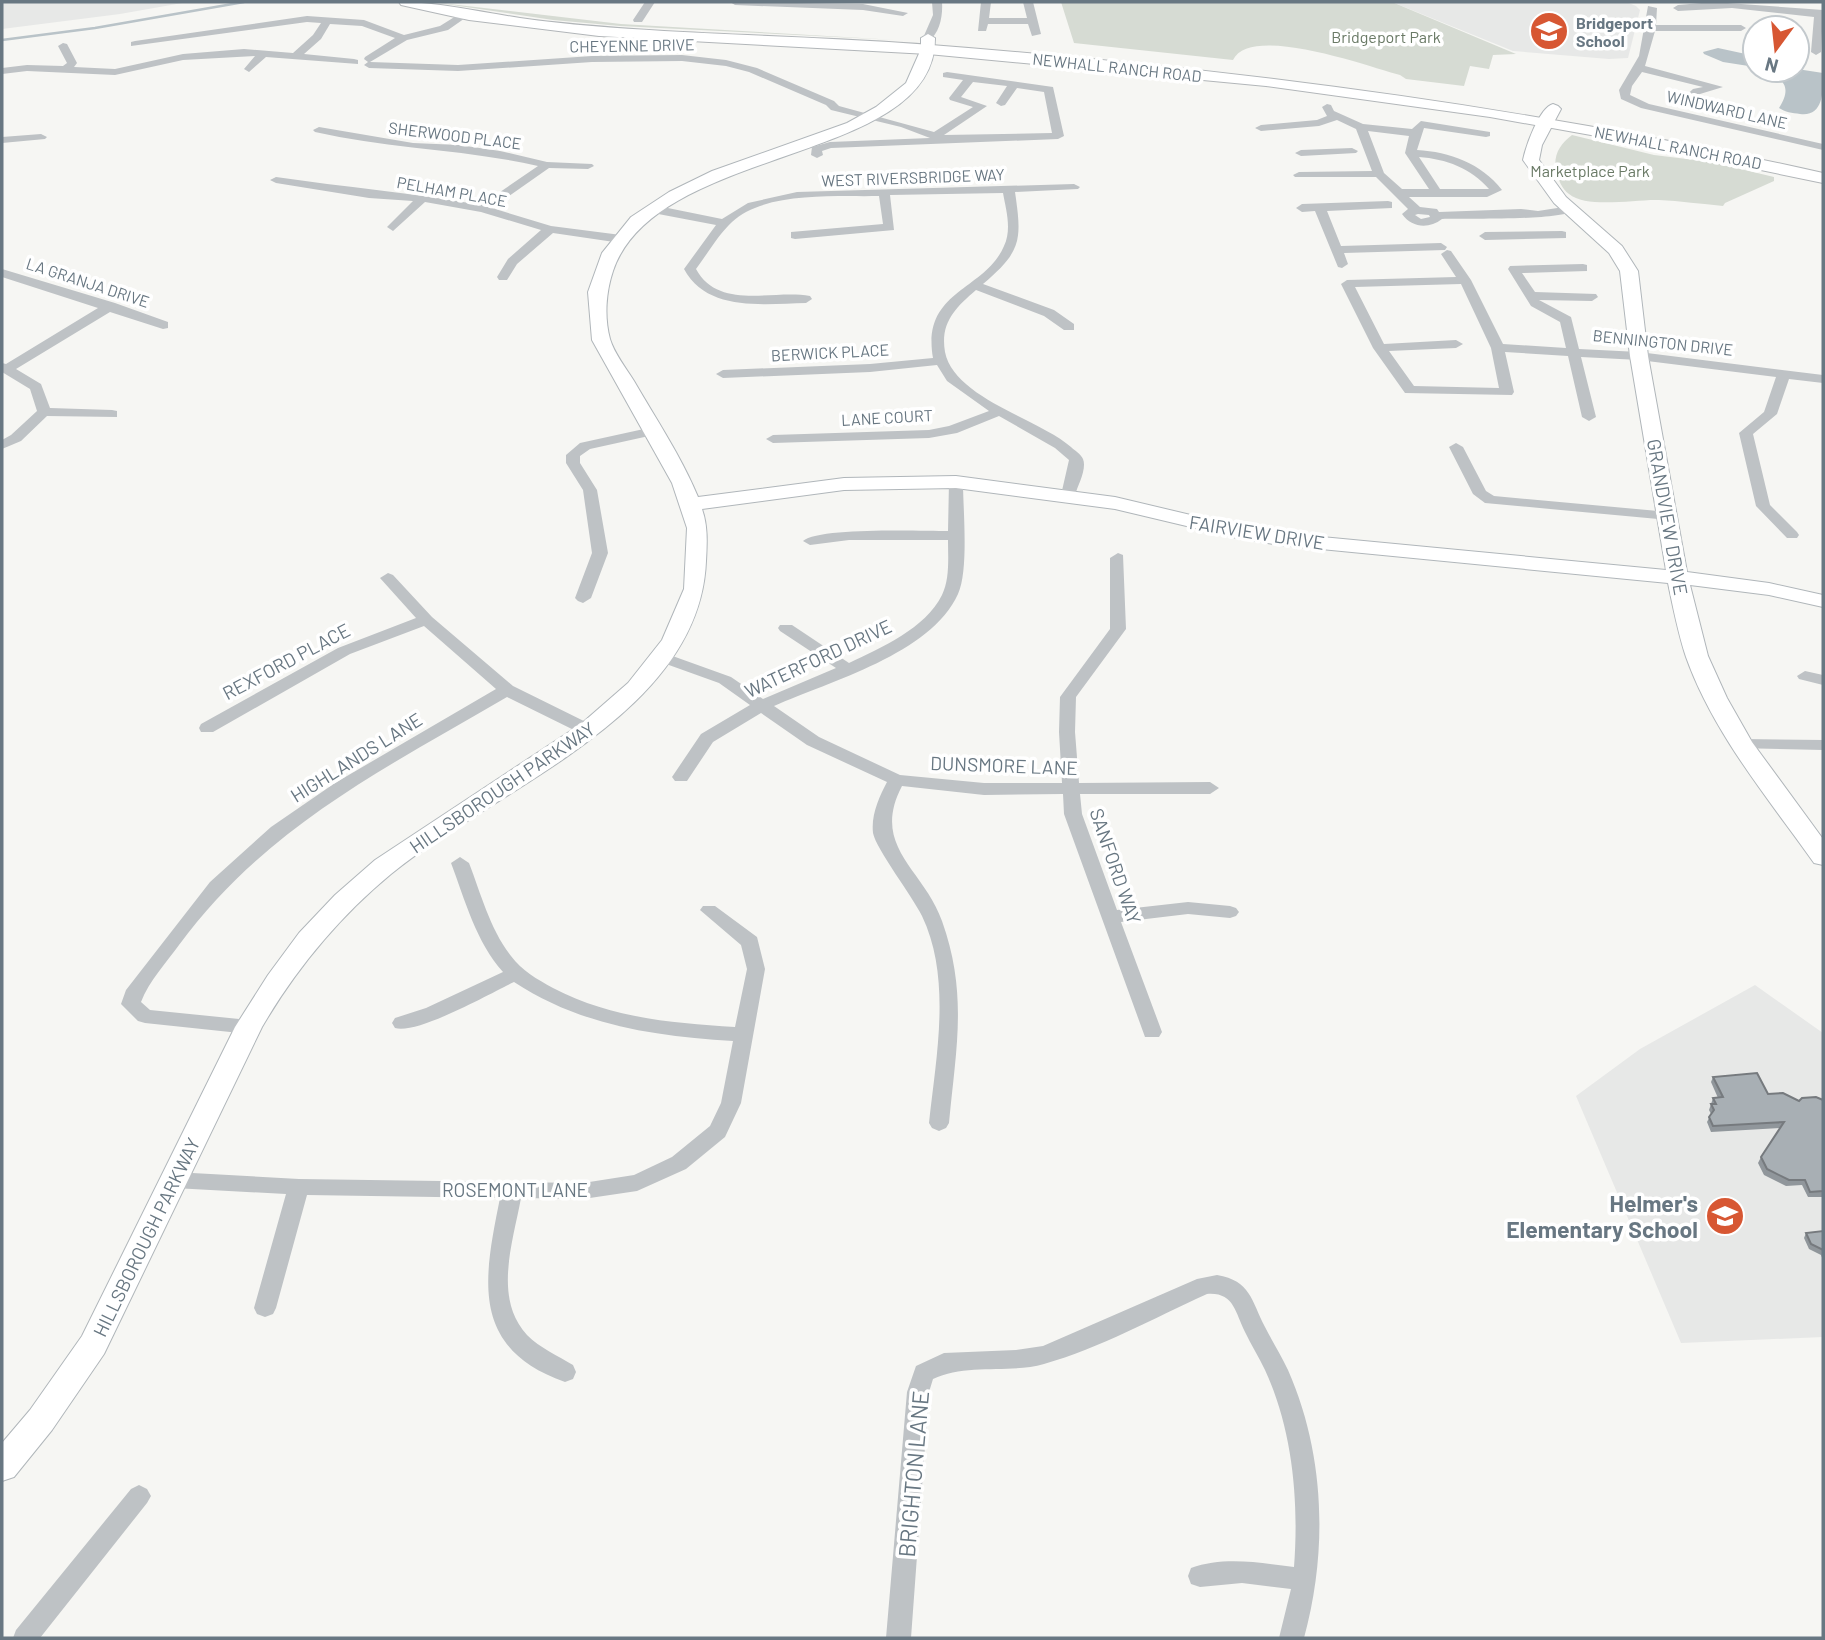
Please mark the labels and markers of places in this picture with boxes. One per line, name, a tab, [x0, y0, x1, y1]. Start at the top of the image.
school or university icon: Bridgeport School	[1528, 10, 1570, 52]
place label: Bridgeport School	[1576, 13, 1653, 50]
place label: Helmer's Elementary School	[1506, 1189, 1698, 1243]
school or university icon: Helmer's Elementary School	[1704, 1195, 1746, 1237]

